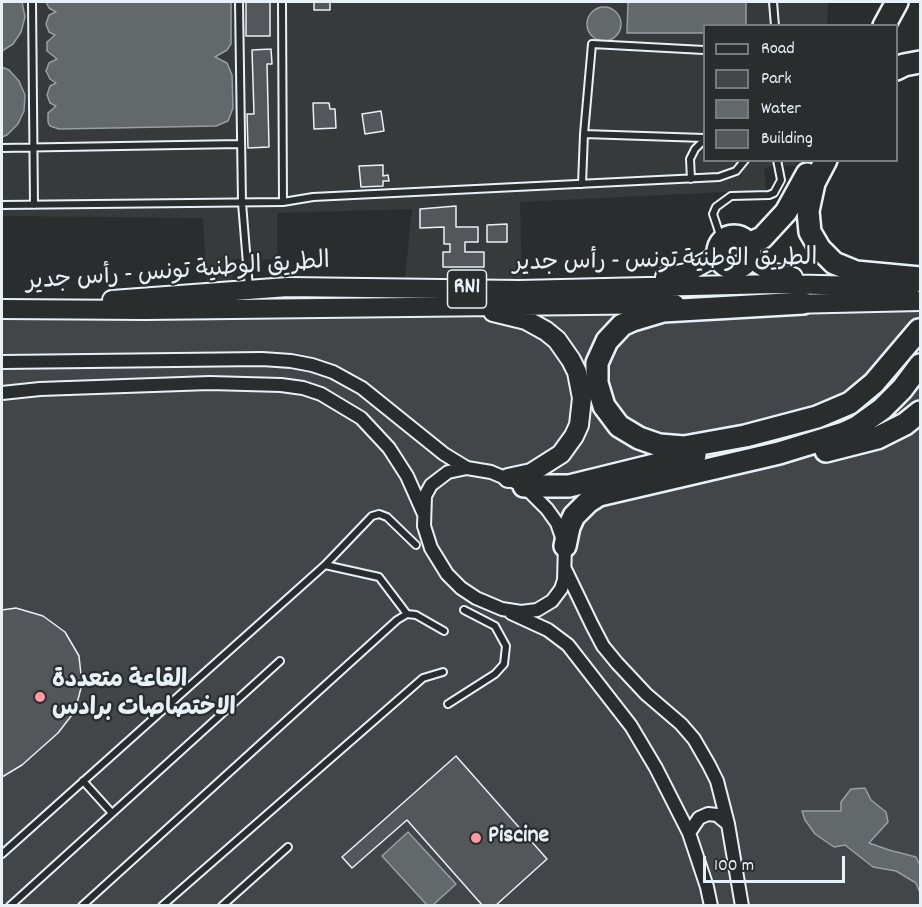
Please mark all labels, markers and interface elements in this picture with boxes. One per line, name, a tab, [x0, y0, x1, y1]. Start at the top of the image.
legend	[703, 24, 898, 162]
text: Road	[761, 37, 795, 62]
text: Park	[761, 67, 792, 92]
text: Water	[761, 97, 801, 122]
text: Building	[761, 127, 813, 152]
street label: الطريق الوطنية تونس - رأس جدير	[512, 246, 818, 280]
street label: الطريق الوطنية تونس - رأس جدير	[25, 249, 331, 299]
road number: RN1	[448, 270, 486, 308]
place label: القاعة متعددة الاختصاصات برادس	[52, 669, 236, 725]
marker: القاعة متعددة الاختصاصات برادس	[33, 690, 47, 704]
place label: Piscine	[488, 824, 549, 852]
marker: Piscine	[469, 831, 483, 845]
scale bar	[706, 844, 848, 882]
text: 100 m	[714, 854, 754, 879]

